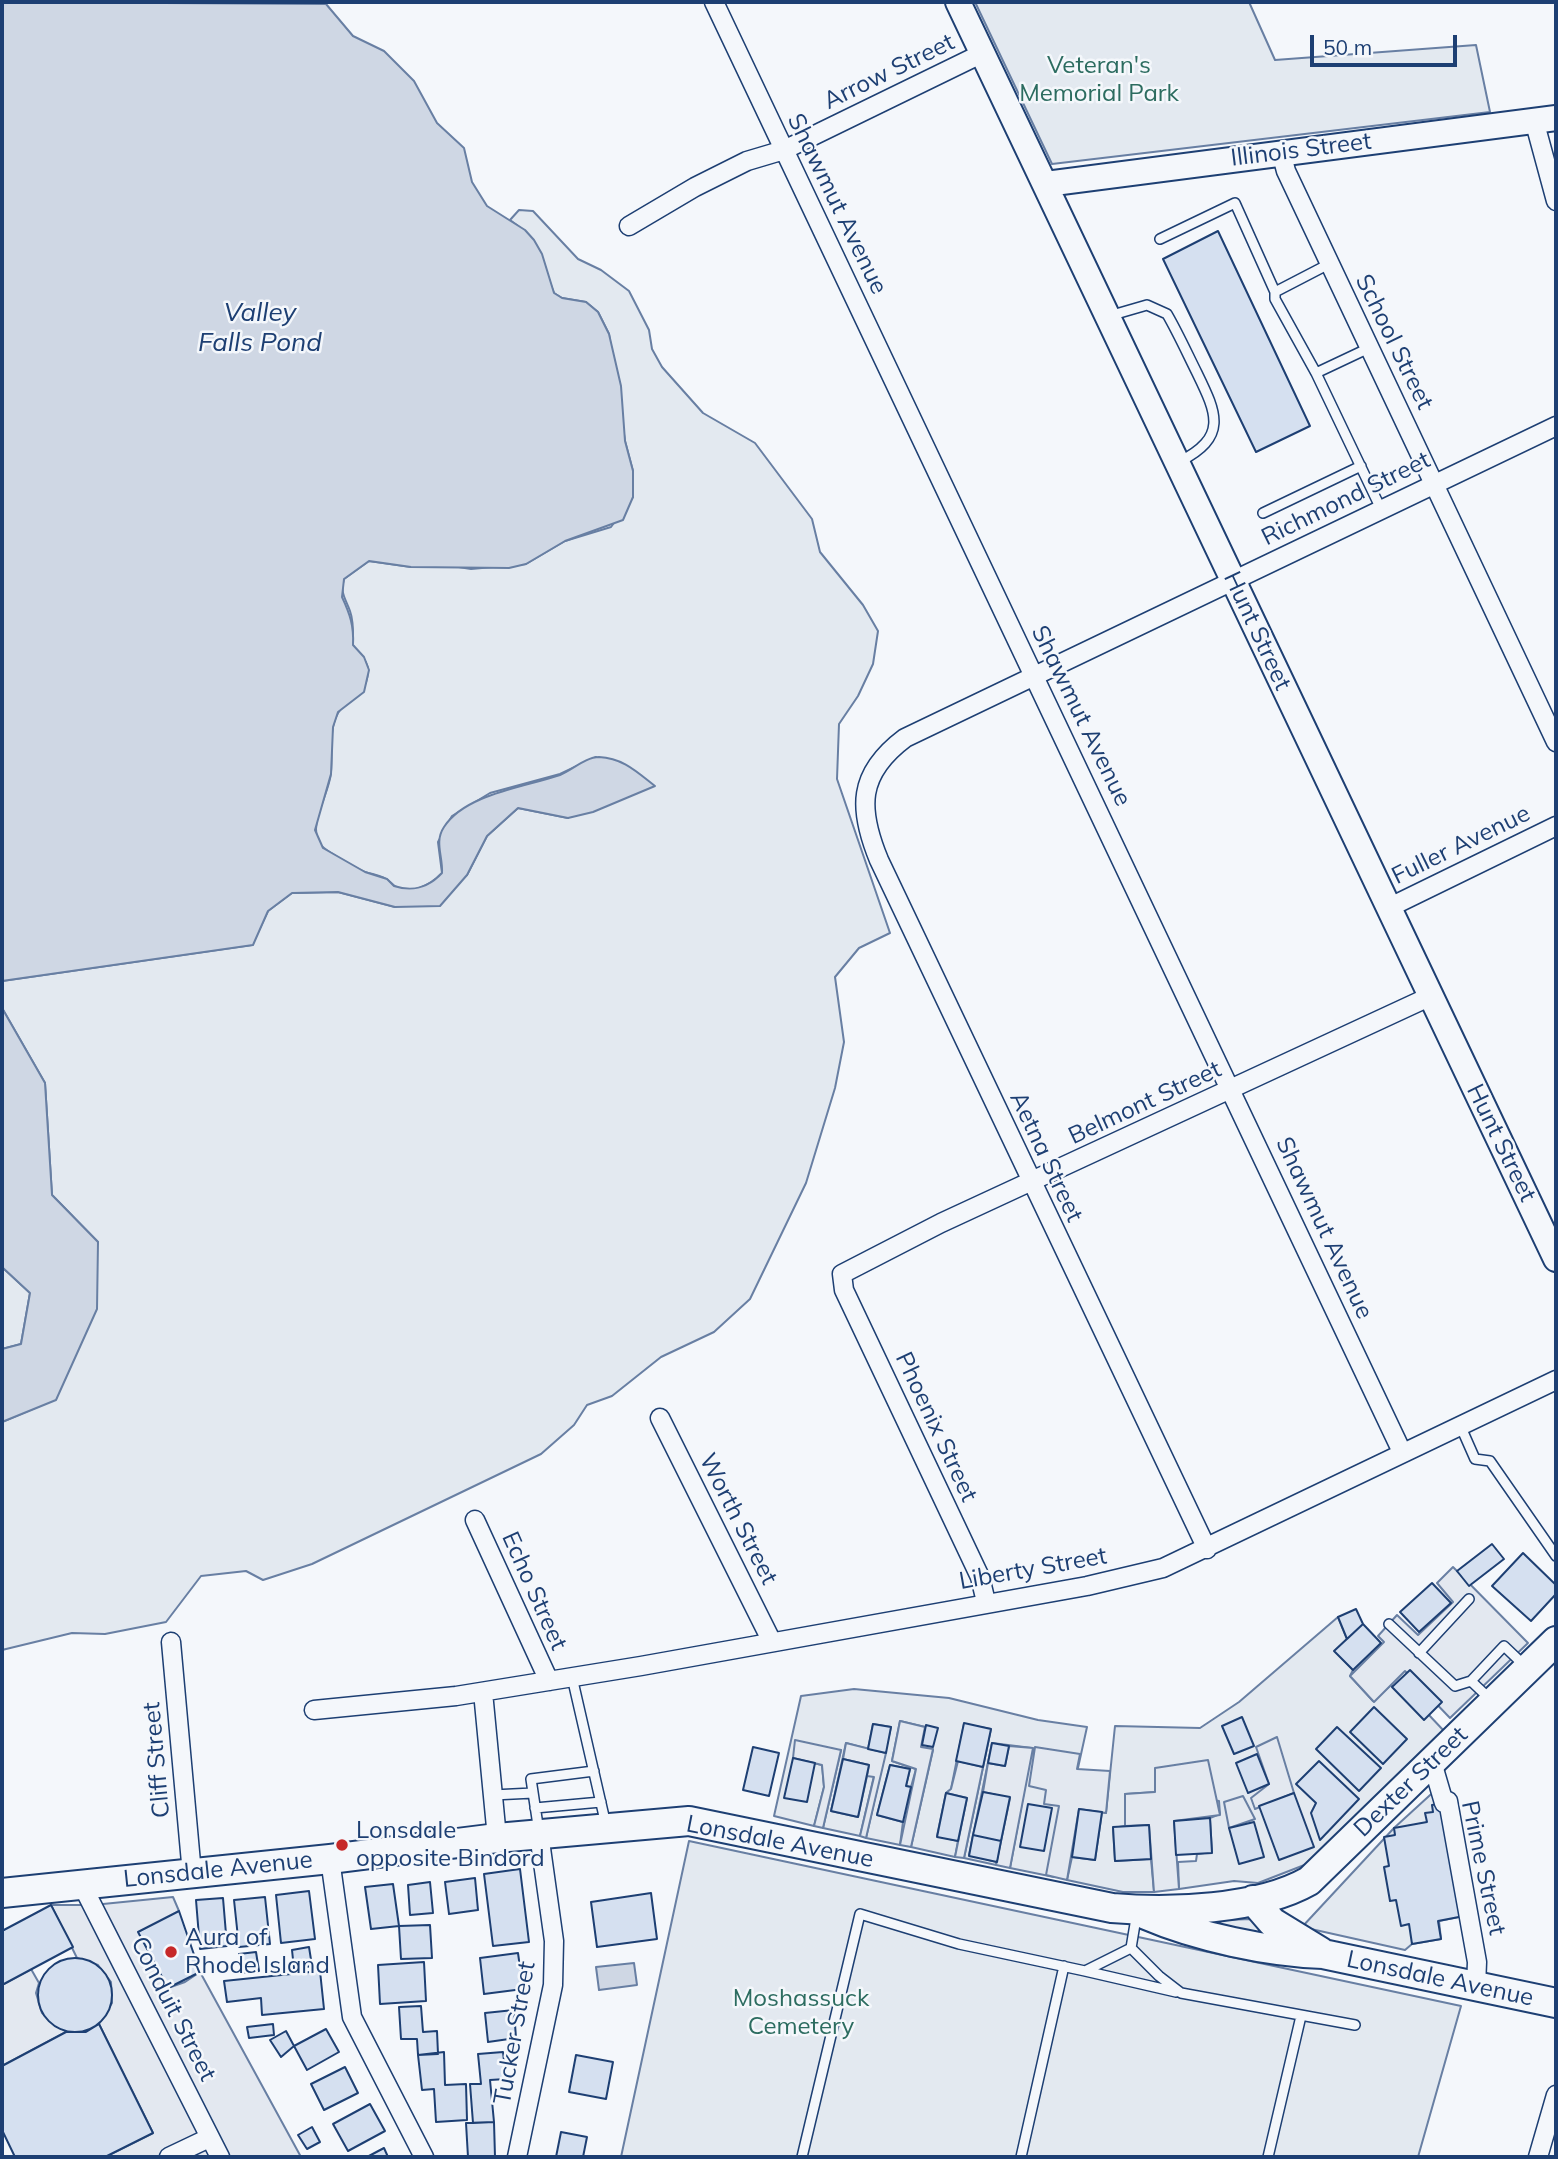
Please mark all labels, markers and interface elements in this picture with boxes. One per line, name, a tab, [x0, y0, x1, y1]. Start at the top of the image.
scale bar	[1313, 21, 1460, 65]
street label: Arrow Street	[819, 28, 959, 116]
text: 50 m	[1323, 34, 1372, 60]
park label: Veteran's Memorial Park	[1019, 52, 1179, 108]
street label: Shawmut Avenue	[781, 109, 893, 299]
street label: Illinois Street	[1229, 127, 1373, 173]
street label: School Street	[1349, 270, 1439, 414]
water label: Valley Falls Pond	[198, 297, 322, 358]
street label: Richmond Street	[1257, 446, 1435, 552]
street label: Hunt Street	[1217, 567, 1297, 695]
street label: Shawmut Avenue	[1025, 621, 1137, 811]
street label: Fuller Avenue	[1387, 799, 1535, 891]
street label: Belmont Street	[1064, 1055, 1226, 1151]
street label: Hunt Street	[1460, 1079, 1542, 1207]
street label: Aetna Street	[1003, 1087, 1089, 1227]
street label: Shawmut Avenue	[1269, 1132, 1379, 1324]
street label: Phoenix Street	[889, 1348, 983, 1506]
street label: Worth Street	[693, 1449, 783, 1589]
street label: Echo Street	[495, 1527, 573, 1655]
street label: Liberty Street	[957, 1542, 1109, 1596]
street label: Cliff Street	[138, 1701, 176, 1819]
street label: Dexter Street	[1348, 1721, 1474, 1843]
street label: Prime Street	[1455, 1798, 1511, 1938]
street label: Lonsdale Avenue	[684, 1810, 876, 1874]
place label: Lonsdale opposite Bindord	[356, 1817, 545, 1873]
marker: Lonsdale opposite Bindord	[334, 1837, 350, 1853]
street label: Lonsdale Avenue	[122, 1846, 314, 1894]
place label: Aura of Rhode Island	[185, 1924, 330, 1980]
street label: Conduit Street	[124, 1932, 222, 2086]
marker: Aura of Rhode Island	[163, 1944, 179, 1960]
street label: Lonsdale Avenue	[1344, 1945, 1536, 2013]
street label: Tucker Street	[488, 1959, 542, 2107]
park label: Moshassuck Cemetery	[733, 1985, 869, 2041]

